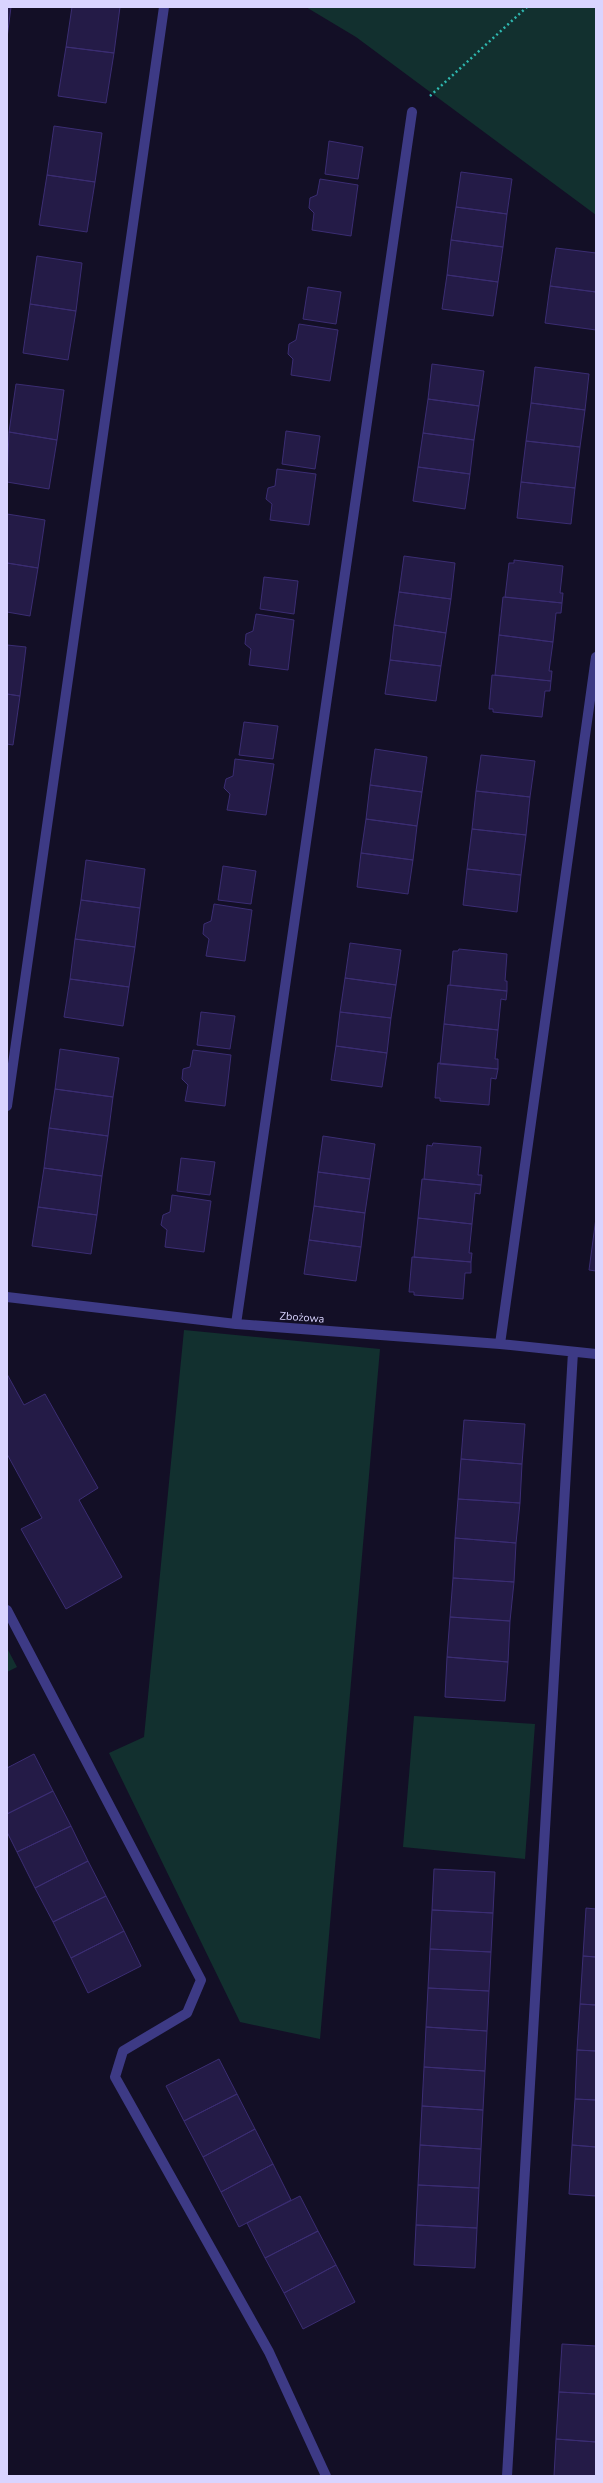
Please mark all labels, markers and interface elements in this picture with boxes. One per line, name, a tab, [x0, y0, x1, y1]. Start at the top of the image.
street label: Zbożowa	[279, 1308, 325, 1327]

